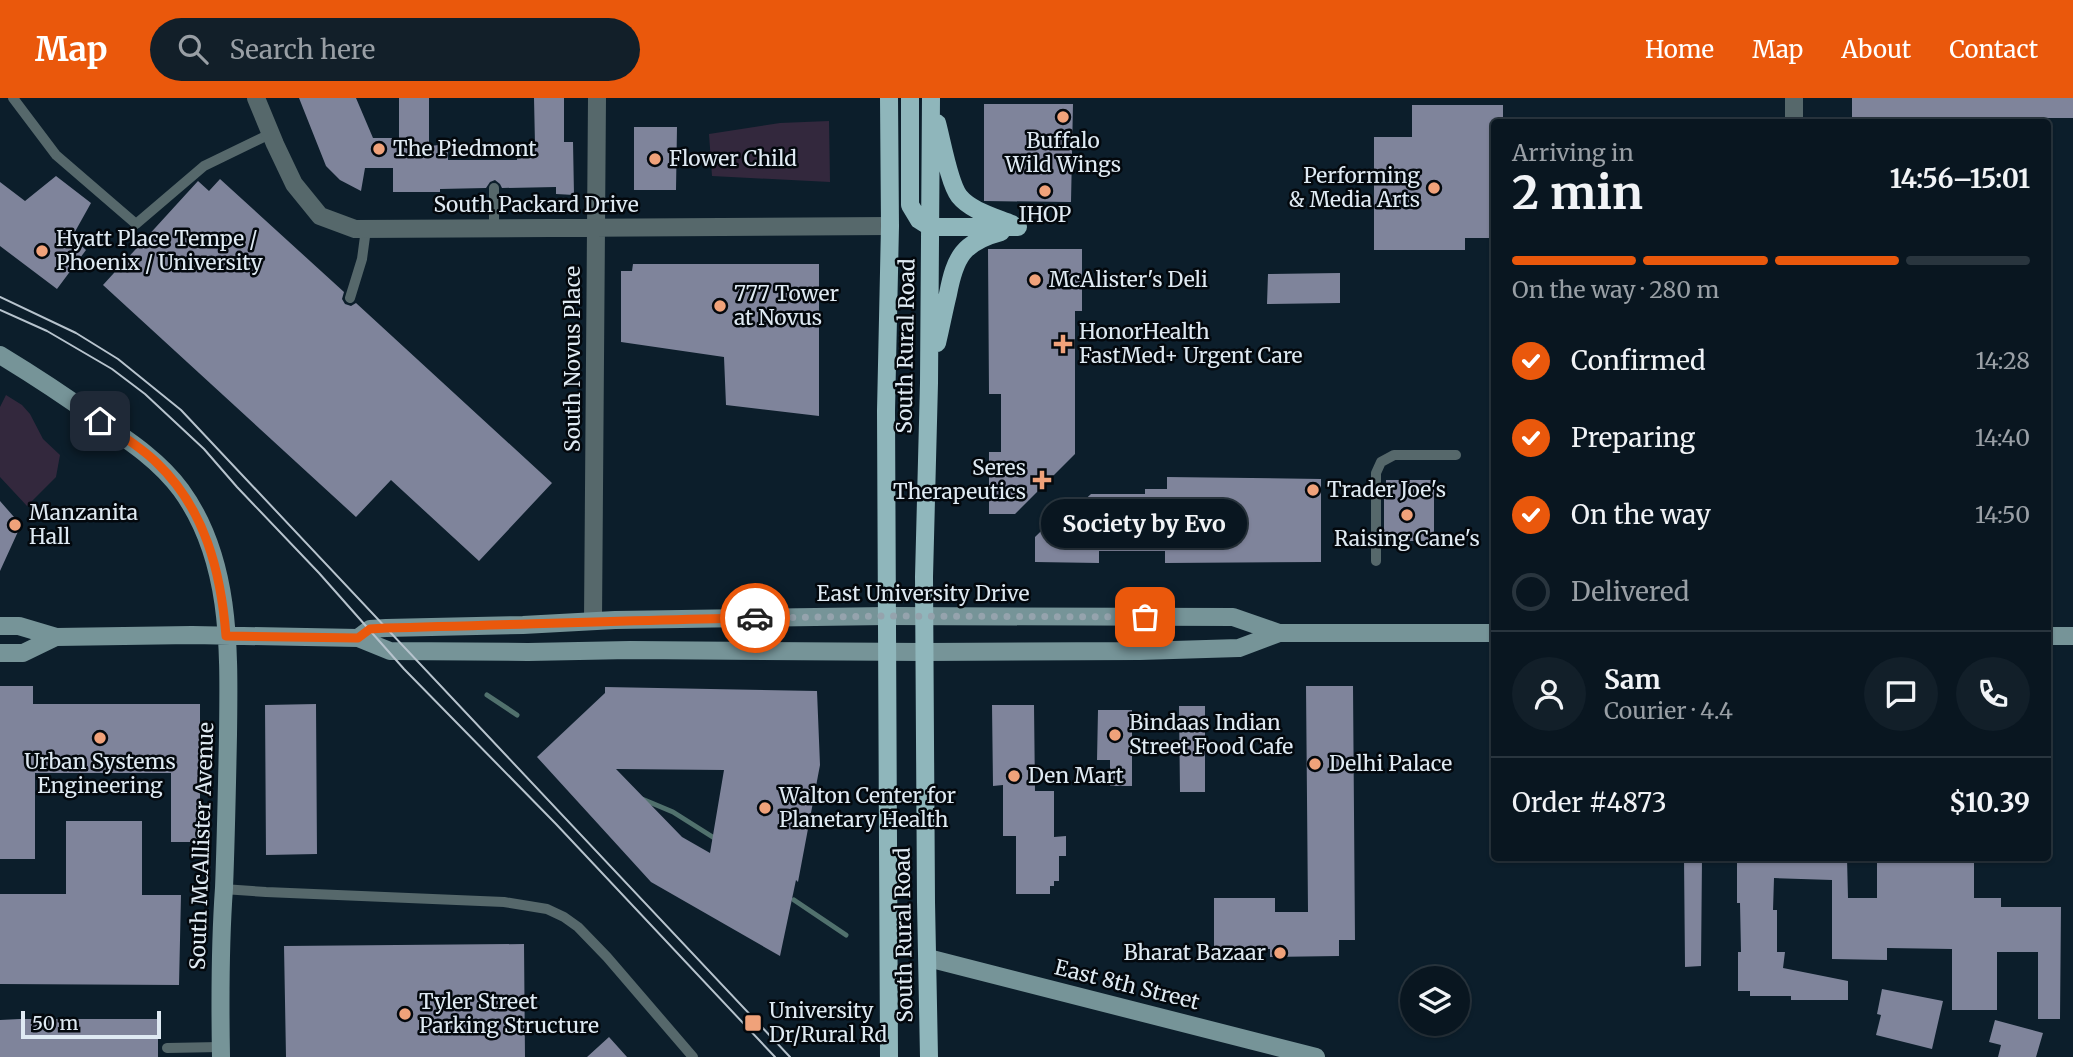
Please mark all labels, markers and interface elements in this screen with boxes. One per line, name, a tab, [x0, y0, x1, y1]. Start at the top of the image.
search box	[150, 18, 640, 81]
text: Map	[35, 29, 108, 70]
icon: search	[174, 30, 212, 68]
text: Search here	[230, 33, 375, 66]
text: Home	[1645, 34, 1714, 65]
text: Map	[1752, 34, 1803, 65]
text: About	[1841, 34, 1911, 65]
text: Contact	[1949, 34, 2038, 65]
marker: Buffalo Wild Wings	[1055, 109, 1071, 125]
place label: Buffalo Wild Wings	[1004, 127, 1121, 178]
place label: The Piedmont	[393, 135, 536, 162]
text: Arriving in	[1512, 138, 1634, 167]
marker: The Piedmont	[371, 141, 387, 157]
place label: Flower Child	[669, 145, 797, 172]
marker: Flower Child	[647, 151, 663, 167]
place label: Performing & Media Arts	[1288, 162, 1420, 213]
text: 14:56–15:01	[1890, 162, 2030, 195]
text: 2 min	[1512, 164, 1643, 222]
marker: Performing & Media Arts	[1426, 180, 1442, 196]
marker: IHOP	[1037, 183, 1053, 199]
street label: South Packard Drive	[433, 191, 639, 218]
place label: IHOP	[1019, 201, 1071, 228]
place label: Hyatt Place Tempe / Phoenix / University	[56, 225, 264, 276]
marker: Hyatt Place Tempe / Phoenix / University	[34, 243, 50, 259]
street label: South Rural Road	[890, 258, 921, 434]
street label: South Novus Place	[559, 266, 586, 452]
place label: McAlister's Deli	[1049, 266, 1208, 293]
marker: McAlister's Deli	[1027, 272, 1043, 288]
text: On the way · 280 m	[1512, 275, 1719, 304]
place label: 777 Tower at Novus	[734, 280, 839, 331]
marker: 777 Tower at Novus	[712, 298, 728, 314]
place label: HonorHealth FastMed+ Urgent Care	[1079, 318, 1303, 369]
marker: HonorHealth FastMed+ Urgent Care	[1053, 334, 1073, 354]
icon: check	[1512, 342, 1550, 380]
text: Confirmed	[1571, 344, 1706, 377]
text: 14:28	[1976, 346, 2030, 375]
pin	[70, 391, 130, 451]
icon: home	[81, 402, 119, 440]
icon: check	[1512, 419, 1550, 457]
text: Preparing	[1571, 421, 1695, 454]
text: 14:40	[1975, 423, 2030, 452]
place label: Seres Therapeutics	[893, 454, 1026, 505]
marker: Seres Therapeutics	[1032, 470, 1052, 490]
place label: Trader Joe's	[1327, 476, 1446, 503]
marker: Trader Joe's	[1305, 482, 1321, 498]
icon: check	[1512, 496, 1550, 534]
callout: Society by Evo	[1042, 498, 1248, 547]
text: On the way	[1571, 498, 1711, 531]
place label: Manzanita Hall	[29, 499, 138, 550]
text: 14:50	[1975, 500, 2030, 529]
marker: Raising Cane's	[1399, 507, 1415, 523]
text: Society by Evo	[1062, 509, 1226, 538]
marker: Manzanita Hall	[7, 517, 23, 533]
place label: Raising Cane's	[1334, 525, 1480, 552]
text: Delivered	[1571, 575, 1690, 608]
street label: East University Drive	[817, 580, 1029, 607]
courier	[720, 583, 790, 653]
pin	[1115, 587, 1175, 647]
icon: bag	[1126, 598, 1164, 636]
icon: car	[736, 599, 774, 637]
button: person	[1512, 657, 1586, 731]
button: chat	[1864, 657, 1938, 731]
button: phone	[1956, 657, 2030, 731]
text: Sam	[1604, 663, 1661, 696]
text: Courier · 4.4	[1604, 696, 1733, 725]
place label: Bindaas Indian Street Food Cafe	[1129, 709, 1293, 760]
street label: South McAllister Avenue	[184, 721, 219, 970]
marker: Bindaas Indian Street Food Cafe	[1107, 727, 1123, 743]
marker: Urban Systems Engineering	[92, 730, 108, 746]
place label: Urban Systems Engineering	[24, 748, 176, 799]
place label: Delhi Palace	[1329, 750, 1452, 777]
marker: Delhi Palace	[1307, 756, 1323, 772]
place label: Den Mart	[1028, 762, 1124, 789]
marker: Den Mart	[1006, 768, 1022, 784]
place label: Walton Center for Planetary Health	[778, 782, 956, 833]
text: Order #4873	[1512, 786, 1667, 819]
text: $10.39	[1949, 786, 2030, 819]
marker: Walton Center for Planetary Health	[757, 800, 773, 816]
street label: South Rural Road	[888, 847, 919, 1023]
place label: Bharat Bazaar	[1124, 939, 1266, 966]
marker: Bharat Bazaar	[1272, 945, 1288, 961]
street label: East 8th Street	[1052, 953, 1202, 1016]
map controls	[1400, 966, 1470, 1036]
button: layers	[1400, 966, 1470, 1036]
place label: Tyler Street Parking Structure	[419, 988, 599, 1039]
place label: University Dr/Rural Rd	[769, 997, 888, 1048]
marker: Tyler Street Parking Structure	[397, 1006, 413, 1022]
scale bar	[21, 1008, 161, 1040]
text: 50 m	[32, 1011, 78, 1035]
marker: University Dr/Rural Rd	[743, 1013, 763, 1033]

